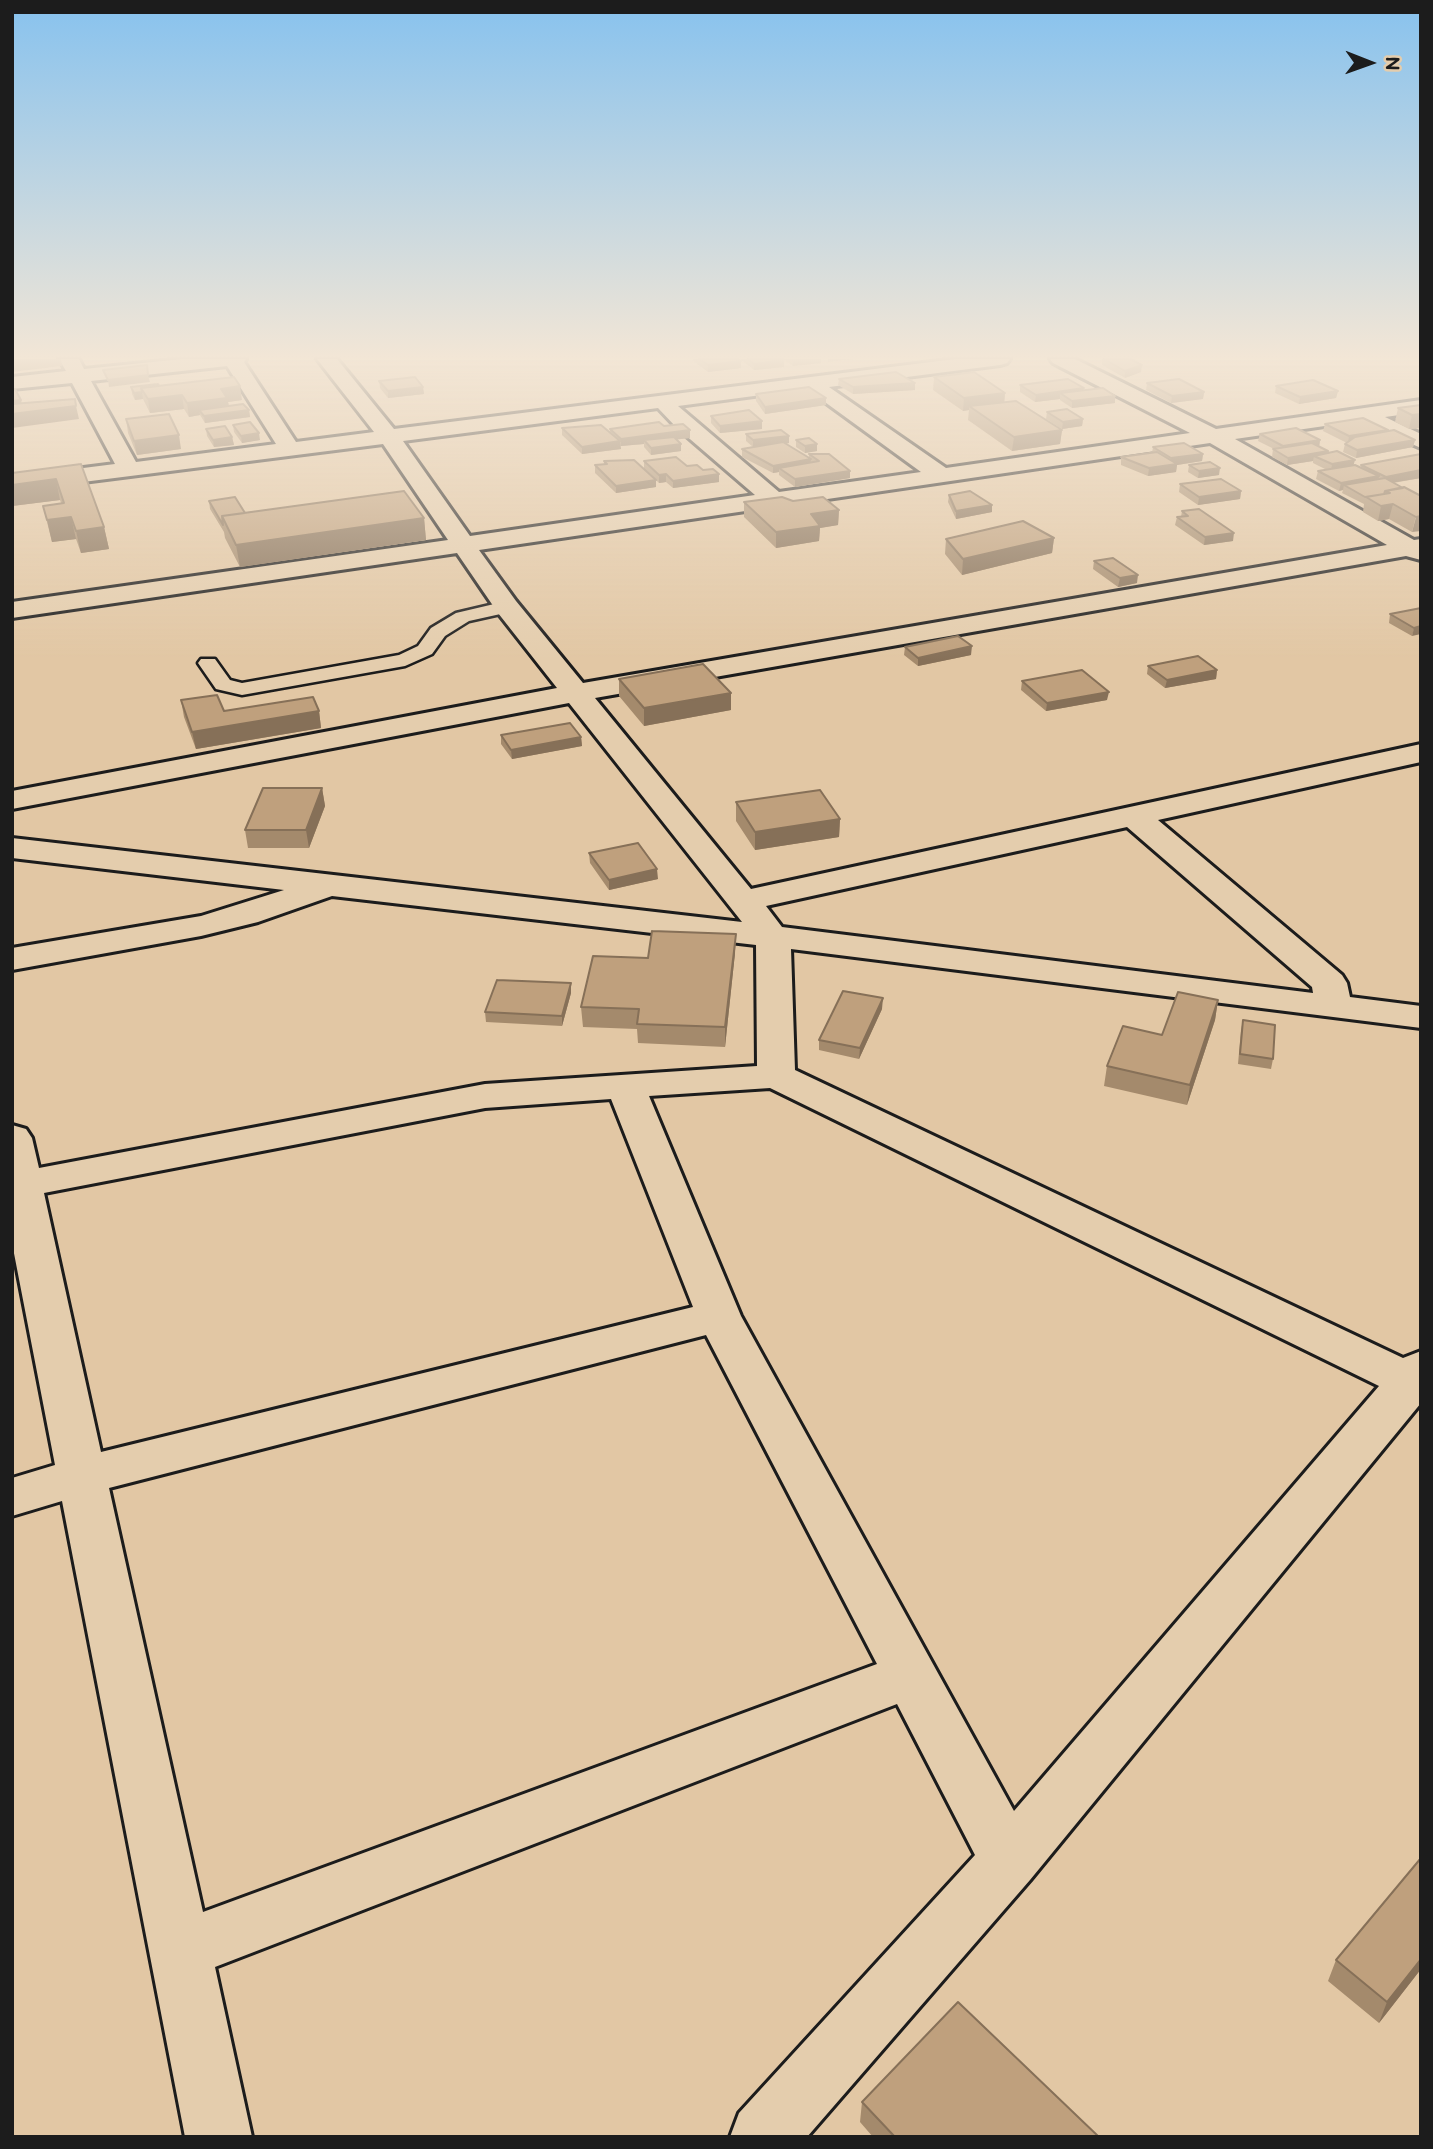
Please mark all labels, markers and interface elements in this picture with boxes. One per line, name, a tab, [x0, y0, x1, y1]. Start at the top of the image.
north arrow	[1335, 28, 1405, 98]
text: N	[1380, 56, 1403, 71]

